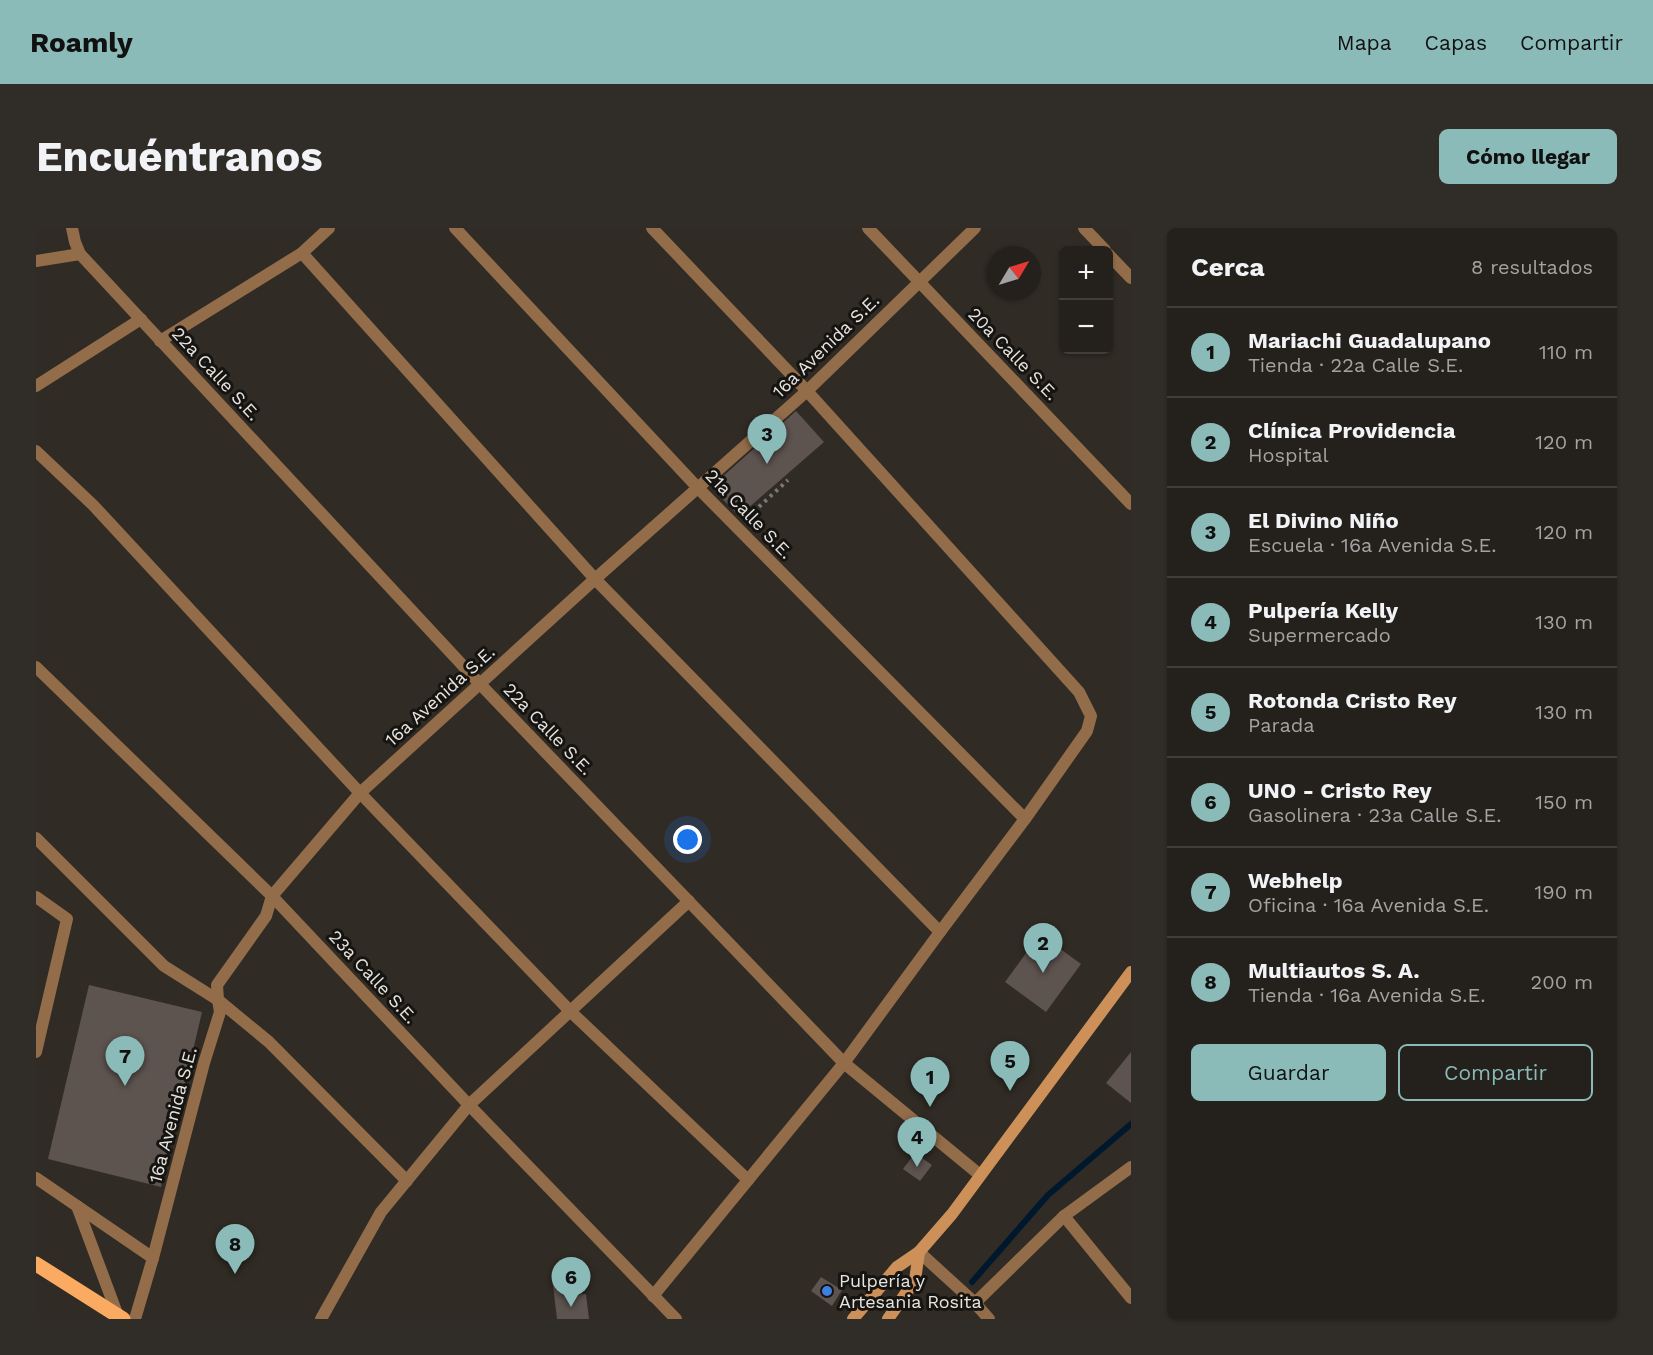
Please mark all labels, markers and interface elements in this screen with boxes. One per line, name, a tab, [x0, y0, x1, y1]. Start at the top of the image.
text: Roamly	[30, 26, 133, 59]
text: Mapa	[1337, 30, 1392, 55]
text: Capas	[1425, 30, 1487, 55]
text: Compartir	[1520, 30, 1623, 55]
button: Cómo llegar	[1439, 129, 1617, 184]
text: Encuéntranos	[36, 132, 323, 181]
north arrow	[987, 246, 1041, 300]
map controls	[1059, 246, 1113, 354]
button: +	[1059, 246, 1113, 300]
text: Cerca	[1191, 252, 1265, 282]
text: 8 resultados	[1471, 255, 1593, 279]
street label: 16a Avenida S.E.	[768, 289, 883, 402]
button: −	[1059, 300, 1113, 354]
street label: 20a Calle S.E.	[964, 303, 1063, 404]
street label: 22a Calle S.E.	[168, 323, 265, 425]
text: Mariachi Guadalupano	[1248, 328, 1491, 353]
text: 1	[1206, 340, 1215, 364]
text: 110 m	[1539, 340, 1593, 364]
text: Tienda · 22a Calle S.E.	[1248, 353, 1463, 377]
pin: 3	[748, 414, 786, 464]
text: Clínica Providencia	[1248, 418, 1455, 443]
text: 2	[1205, 430, 1216, 454]
text: 120 m	[1535, 430, 1593, 454]
text: Hospital	[1248, 443, 1329, 467]
street label: 21a Calle S.E.	[701, 465, 797, 563]
text: El Divino Niño	[1248, 508, 1399, 533]
text: 3	[1205, 520, 1216, 544]
text: 120 m	[1535, 520, 1593, 544]
text: Escuela · 16a Avenida S.E.	[1248, 533, 1497, 557]
text: Pulpería Kelly	[1248, 598, 1398, 623]
text: 4	[1204, 610, 1217, 634]
text: 130 m	[1535, 610, 1593, 634]
text: Supermercado	[1248, 623, 1391, 647]
street label: 16a Avenida S.E.	[381, 641, 499, 750]
street label: 22a Calle S.E.	[499, 678, 597, 779]
text: Rotonda Cristo Rey	[1248, 688, 1457, 713]
text: 5	[1205, 700, 1216, 724]
text: 130 m	[1535, 700, 1593, 724]
text: Parada	[1248, 713, 1315, 737]
text: UNO - Cristo Rey	[1248, 778, 1432, 803]
text: 6	[1204, 790, 1217, 814]
text: 150 m	[1535, 790, 1593, 814]
text: Gasolinera · 23a Calle S.E.	[1248, 803, 1501, 827]
your location	[673, 825, 702, 854]
text: Webhelp	[1248, 868, 1343, 893]
text: 7	[1204, 880, 1217, 904]
text: 190 m	[1535, 880, 1593, 904]
text: Oficina · 16a Avenida S.E.	[1248, 893, 1489, 917]
pin: 2	[1024, 924, 1062, 973]
street label: 23a Calle S.E.	[325, 926, 422, 1028]
text: Multiautos S. A.	[1248, 958, 1420, 983]
text: 8	[1204, 970, 1217, 994]
text: 200 m	[1531, 970, 1593, 994]
text: Tienda · 16a Avenida S.E.	[1248, 983, 1486, 1007]
pin: 7	[106, 1036, 145, 1086]
pin: 5	[990, 1042, 1030, 1091]
button: Guardar	[1191, 1044, 1386, 1101]
button: Compartir	[1398, 1044, 1593, 1101]
street label: 16a Avenida S.E.	[144, 1045, 201, 1185]
pin: 1	[910, 1058, 950, 1107]
pin: 4	[898, 1118, 936, 1167]
pin: 8	[216, 1224, 254, 1274]
pin: 6	[552, 1258, 590, 1307]
place label: Pulpería y Artesania Rosita	[839, 1270, 982, 1312]
marker: Pulpería y Artesania Rosita	[820, 1284, 834, 1298]

